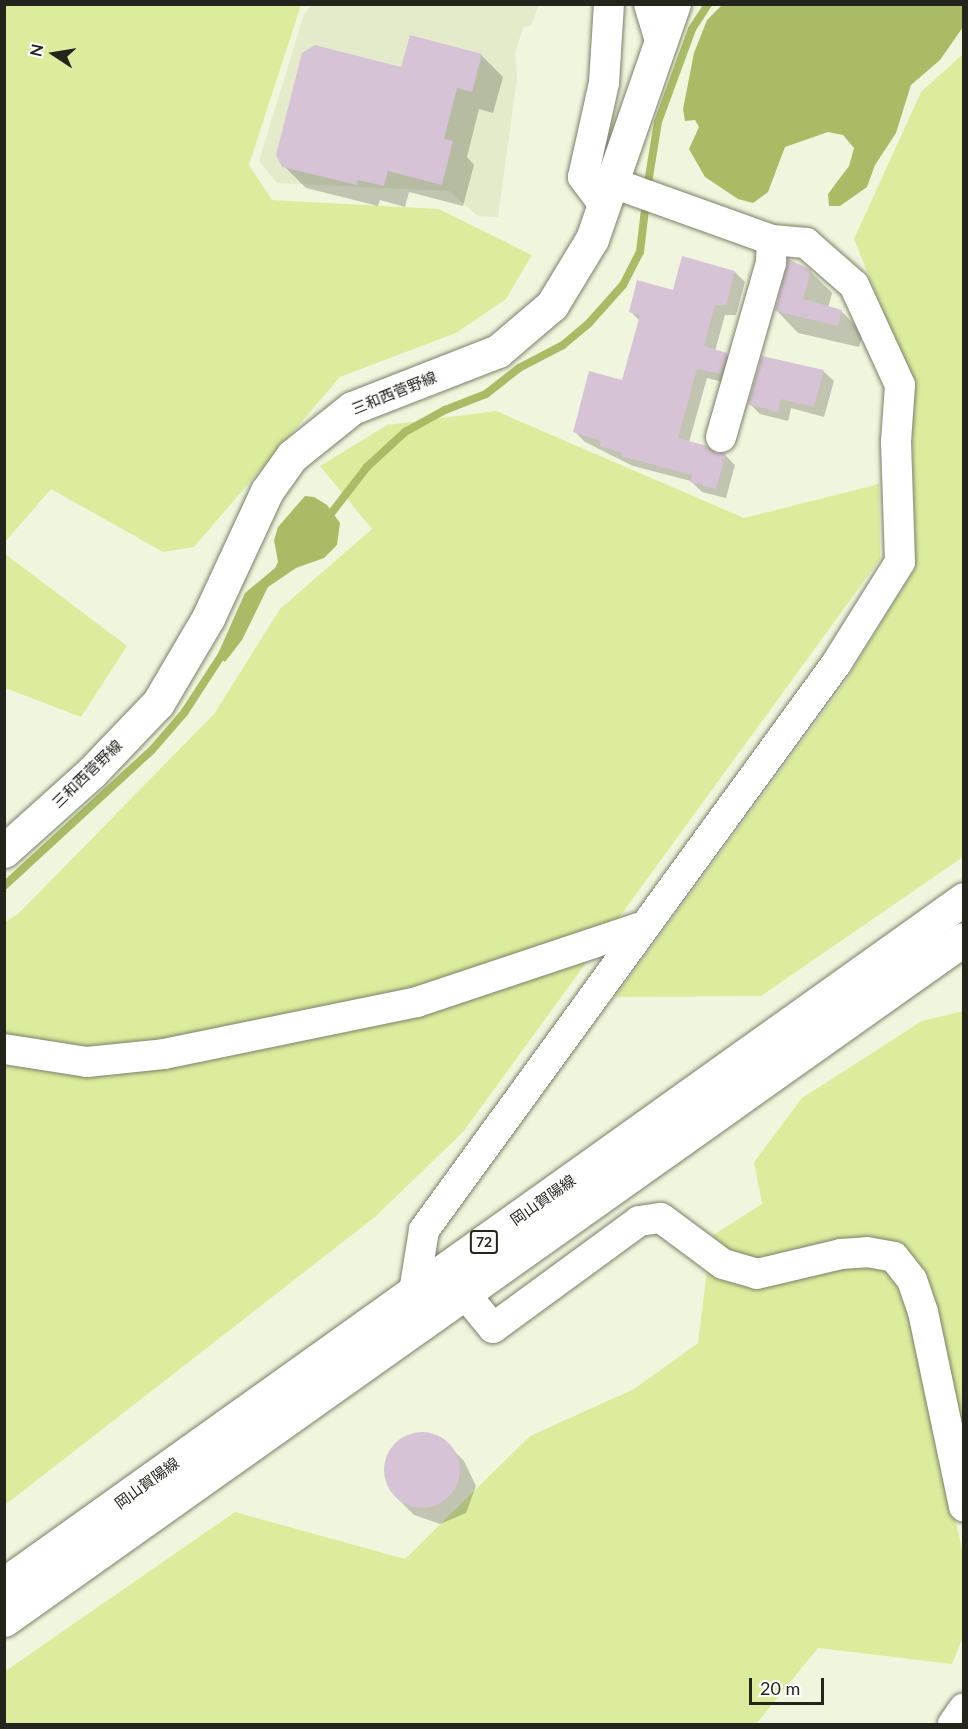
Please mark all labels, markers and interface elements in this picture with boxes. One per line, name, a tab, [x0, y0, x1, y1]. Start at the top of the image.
north arrow	[24, 24, 84, 84]
text: N	[25, 42, 46, 58]
street label: 三和西菅野線	[349, 368, 439, 418]
street label: 三和西菅野線	[48, 736, 126, 812]
street label: 岡山賀陽線	[507, 1171, 579, 1229]
road number: 72	[469, 1231, 499, 1253]
street label: 岡山賀陽線	[111, 1454, 183, 1512]
scale bar	[752, 1666, 827, 1704]
text: 20 m	[760, 1677, 800, 1699]

